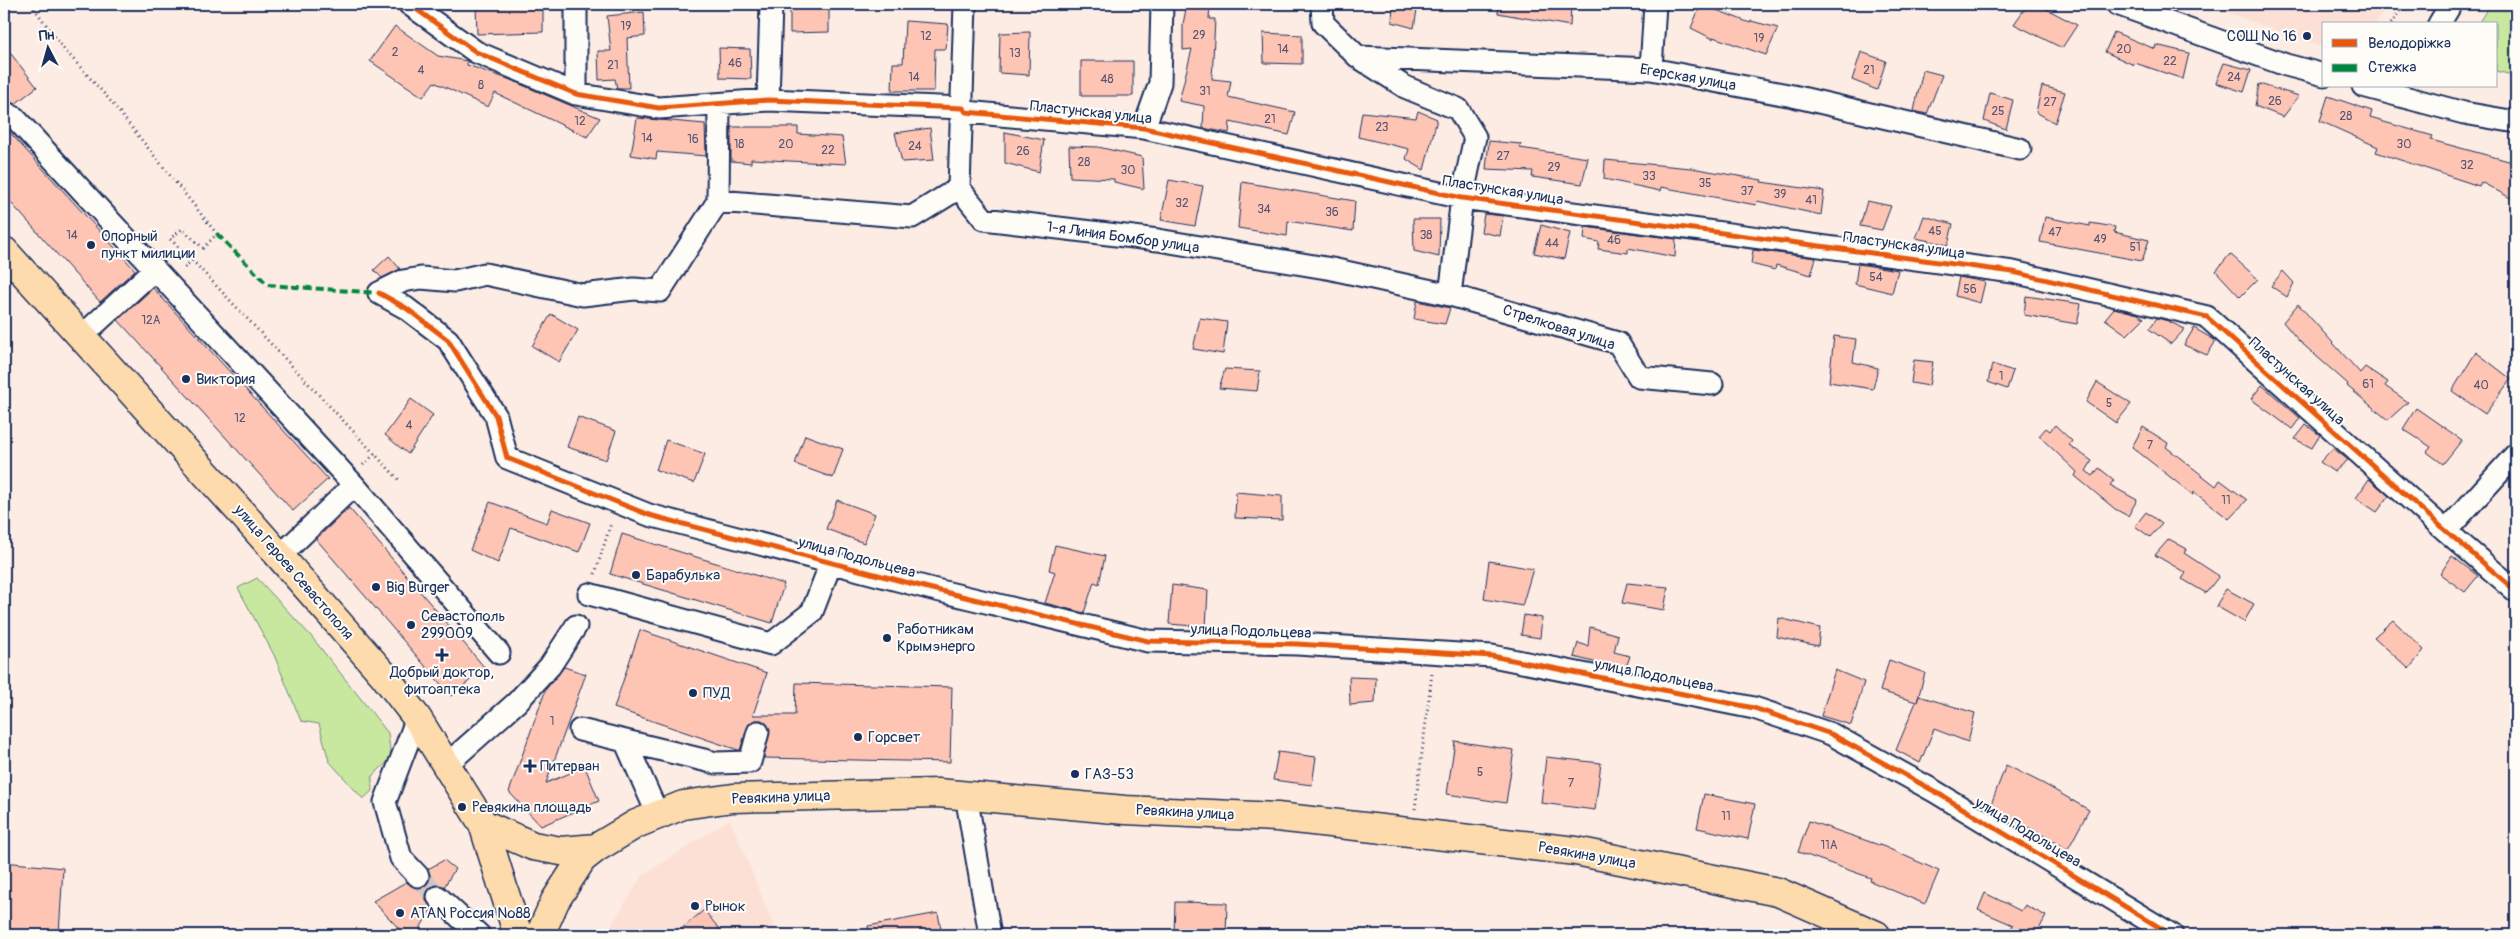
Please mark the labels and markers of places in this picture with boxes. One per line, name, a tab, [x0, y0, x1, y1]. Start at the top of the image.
place label: СОШ № 16	[2227, 27, 2297, 46]
marker: СОШ № 16	[2301, 30, 2313, 42]
place label: Опорный пункт милиции	[101, 227, 195, 263]
marker: Опорный пункт милиции	[85, 239, 97, 251]
place label: Виктория	[196, 370, 255, 389]
marker: Виктория	[180, 373, 192, 385]
place label: Барабулька	[646, 566, 720, 585]
marker: Барабулька	[630, 569, 642, 581]
place label: Big Burger	[386, 578, 450, 597]
marker: Big Burger	[370, 581, 382, 593]
place label: Севастополь 299009	[421, 607, 505, 643]
marker: Севастополь 299009	[405, 619, 417, 631]
place label: Работникам Крымэнерго	[897, 620, 975, 656]
marker: Работникам Крымэнерго	[881, 632, 893, 644]
marker: Добрый доктор, фитоаптека	[436, 649, 448, 661]
place label: Добрый доктор, фитоаптека	[389, 663, 494, 699]
place label: ПУД	[703, 684, 731, 703]
marker: ПУД	[687, 687, 699, 699]
place label: Горсвет	[868, 728, 921, 747]
marker: Горсвет	[852, 731, 864, 743]
place label: Питерван	[540, 757, 600, 776]
marker: Питерван	[524, 760, 536, 772]
place label: ГАЗ-53	[1085, 765, 1134, 784]
marker: ГАЗ-53	[1069, 768, 1081, 780]
place label: Ревякина площадь	[472, 798, 592, 817]
marker: Ревякина площадь	[456, 801, 468, 813]
place label: Рынок	[705, 897, 746, 916]
marker: Рынок	[689, 900, 701, 912]
place label: ATAN Россия №88	[410, 904, 531, 923]
marker: ATAN Россия №88	[394, 907, 406, 919]

